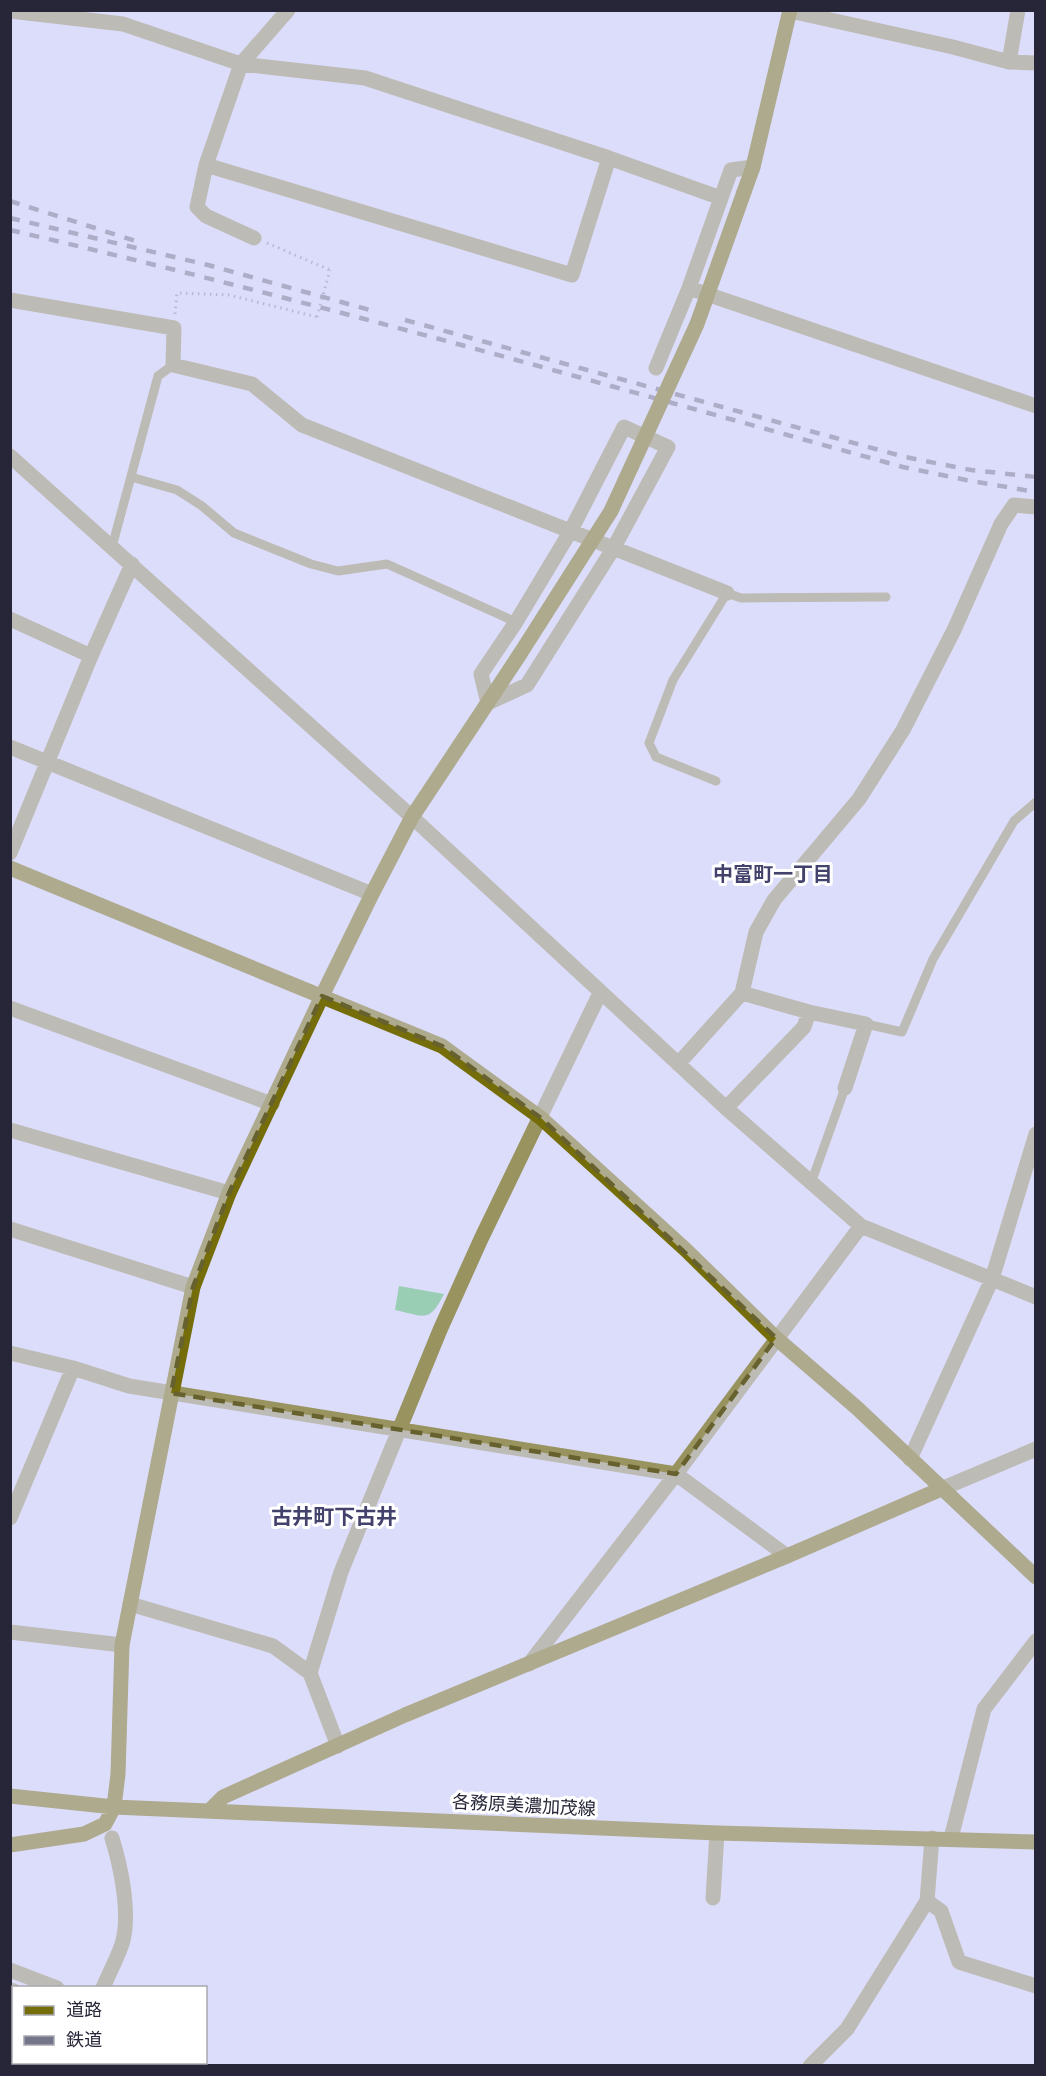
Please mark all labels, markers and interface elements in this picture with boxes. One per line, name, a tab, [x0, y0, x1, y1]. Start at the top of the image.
district label: 中富町一丁目	[713, 861, 833, 887]
district label: 古井町下古井	[271, 1503, 397, 1530]
street label: 各務原美濃加茂線	[451, 1790, 597, 1820]
legend	[12, 1986, 207, 2064]
text: 道路	[66, 1998, 102, 2021]
text: 鉄道	[66, 2028, 102, 2051]

